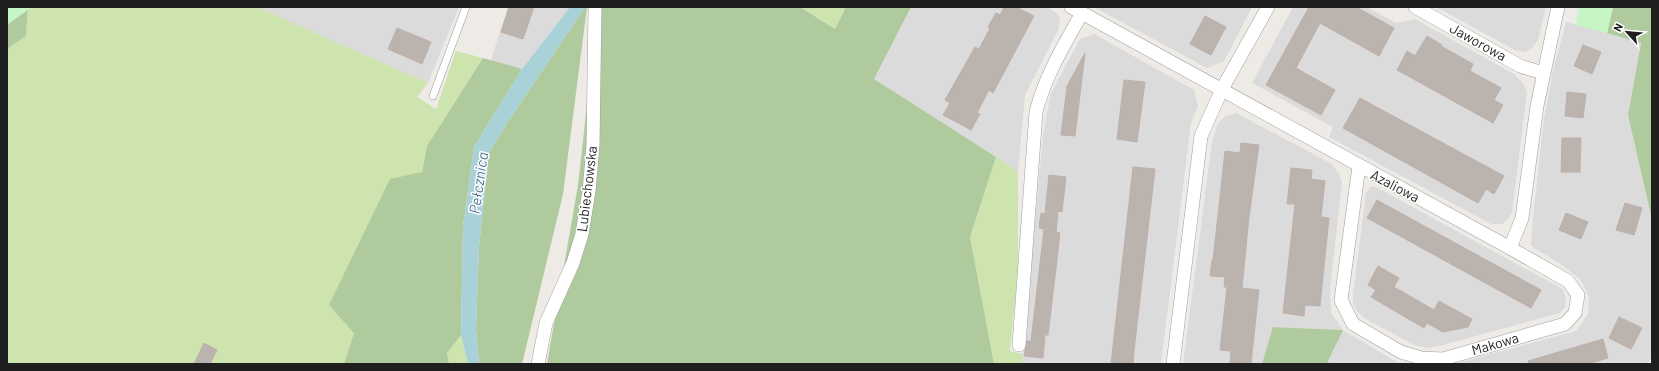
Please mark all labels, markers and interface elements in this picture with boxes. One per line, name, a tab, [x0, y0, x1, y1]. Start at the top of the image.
north arrow	[1607, 12, 1647, 52]
street label: Jaworowa	[1447, 19, 1510, 64]
text: N	[1610, 21, 1625, 33]
street label: Lubiechowska	[573, 145, 600, 233]
water label: Pełcznica	[465, 151, 491, 215]
street label: Azaliowa	[1368, 166, 1423, 206]
street label: Makowa	[1469, 329, 1520, 358]

